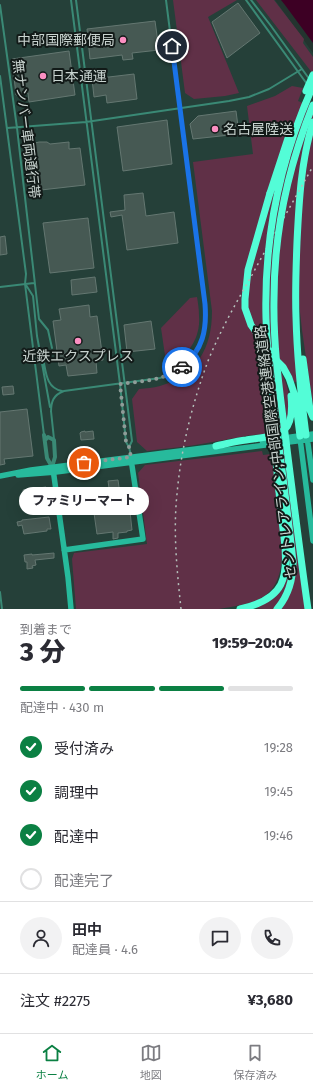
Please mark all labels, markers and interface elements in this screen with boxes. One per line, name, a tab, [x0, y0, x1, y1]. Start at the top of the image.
pin	[155, 29, 189, 63]
place label: 中部国際郵便局	[17, 32, 115, 49]
marker: 中部国際郵便局	[118, 35, 128, 45]
icon: home	[161, 35, 183, 57]
street label: 無ナンバー車両通行帯	[9, 58, 43, 200]
place label: 日本通運	[51, 68, 107, 85]
marker: 日本通運	[38, 71, 48, 81]
place label: 名古屋陸送	[223, 121, 293, 138]
marker: 名古屋陸送	[210, 124, 220, 134]
street label: セントレアライン;中部国際空港連絡道路	[252, 324, 300, 580]
marker: 近鉄エクスプレス	[73, 336, 83, 346]
courier	[162, 347, 202, 387]
place label: 近鉄エクスプレス	[22, 348, 134, 365]
icon: car	[171, 356, 193, 378]
pin	[67, 446, 101, 480]
icon: bag	[73, 452, 95, 474]
callout: ファミリーマート	[19, 487, 149, 515]
text: ファミリーマート	[32, 493, 136, 508]
text: 到着まで	[20, 622, 72, 637]
text: 19:59–20:04	[212, 634, 293, 652]
text: 3 分	[20, 637, 66, 668]
text: 配達中 · 430 m	[20, 700, 104, 715]
icon: check	[20, 736, 42, 758]
text: 受付済み	[54, 740, 114, 758]
text: 19:28	[264, 740, 293, 755]
icon: check	[20, 780, 42, 802]
text: 調理中	[54, 784, 99, 802]
text: 19:45	[264, 784, 293, 799]
icon: check	[20, 824, 42, 846]
text: 配達中	[54, 828, 99, 846]
text: 19:46	[264, 828, 293, 843]
text: 配達完了	[54, 872, 114, 890]
button: person	[20, 917, 62, 959]
button: chat	[199, 917, 241, 959]
button: phone	[251, 917, 293, 959]
text: 田中	[72, 921, 102, 939]
text: 配達員 · 4.6	[72, 942, 138, 957]
text: ¥3,680	[248, 991, 293, 1009]
text: 注文 #2275	[20, 992, 90, 1010]
tab: ホーム	[36, 1042, 68, 1082]
tab: 地図	[140, 1042, 162, 1082]
tab: 保存済み	[233, 1042, 277, 1082]

